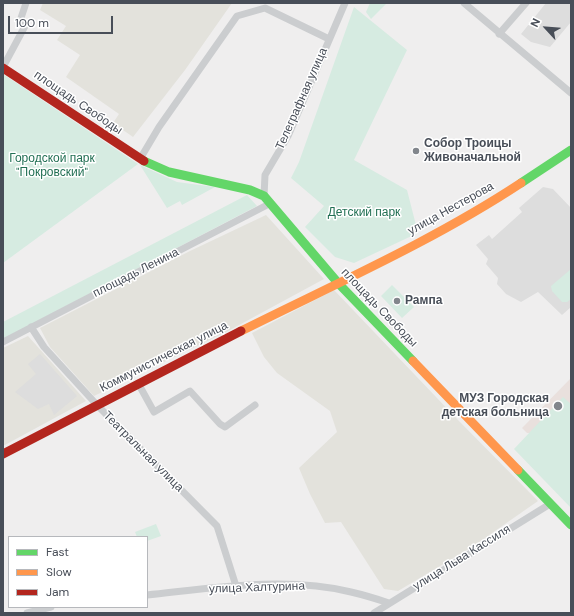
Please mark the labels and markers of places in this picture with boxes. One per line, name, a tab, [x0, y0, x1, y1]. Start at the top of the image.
place label: Собор Троицы Живоначальной	[424, 137, 521, 165]
marker: Собор Троицы Живоначальной	[411, 146, 421, 156]
place label: Рампа	[405, 294, 442, 308]
marker: Рампа	[392, 296, 402, 306]
place label: МУЗ Городская детская больница	[442, 392, 549, 420]
marker: МУЗ Городская детская больница	[552, 400, 564, 412]

